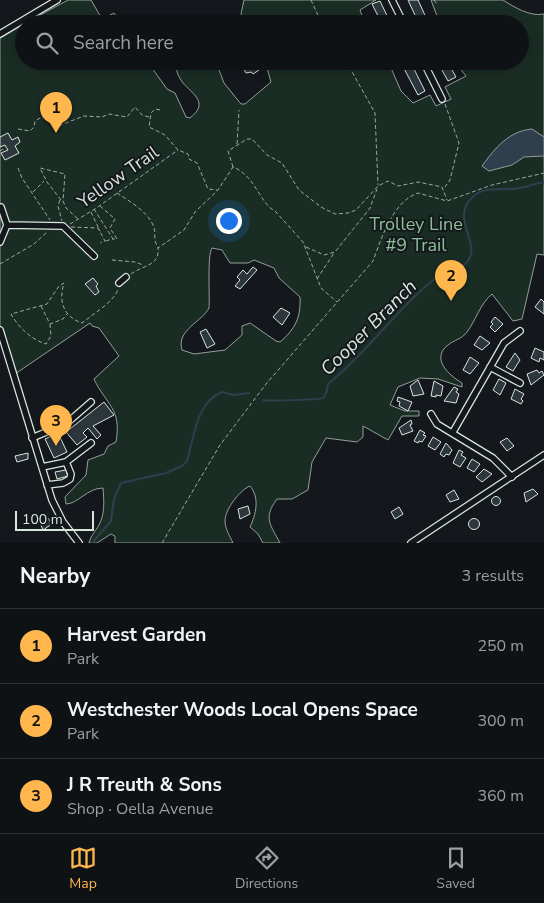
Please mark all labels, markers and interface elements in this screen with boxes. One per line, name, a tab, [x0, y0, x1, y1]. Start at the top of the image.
search box	[15, 15, 529, 70]
icon: search	[33, 29, 61, 57]
text: Search here	[73, 30, 174, 56]
pin: 1	[40, 92, 72, 133]
street label: Yellow Trail	[72, 140, 164, 214]
your location	[216, 208, 242, 234]
park label: Trolley Line #9 Trail	[369, 212, 463, 257]
pin: 2	[435, 260, 467, 301]
water label: Cooper Branch	[315, 274, 422, 381]
pin: 3	[40, 405, 72, 446]
scale bar	[15, 508, 94, 531]
text: 100 m	[22, 510, 63, 529]
text: Nearby	[20, 562, 90, 590]
text: 3 results	[462, 565, 524, 587]
text: Harvest Garden	[67, 622, 206, 648]
text: 1	[31, 635, 41, 657]
text: 250 m	[477, 635, 524, 657]
text: Park	[67, 648, 99, 670]
text: Westchester Woods Local Opens Space	[67, 697, 418, 723]
text: 2	[31, 710, 41, 732]
text: 300 m	[477, 710, 524, 732]
text: Park	[67, 723, 99, 745]
text: J R Treuth & Sons	[67, 772, 222, 798]
text: 3	[31, 785, 41, 807]
text: 360 m	[477, 785, 524, 807]
text: Shop · Oella Avenue	[67, 798, 213, 820]
tab: Map	[69, 844, 97, 893]
tab: Directions	[235, 844, 298, 893]
tab: Saved	[436, 844, 475, 893]

